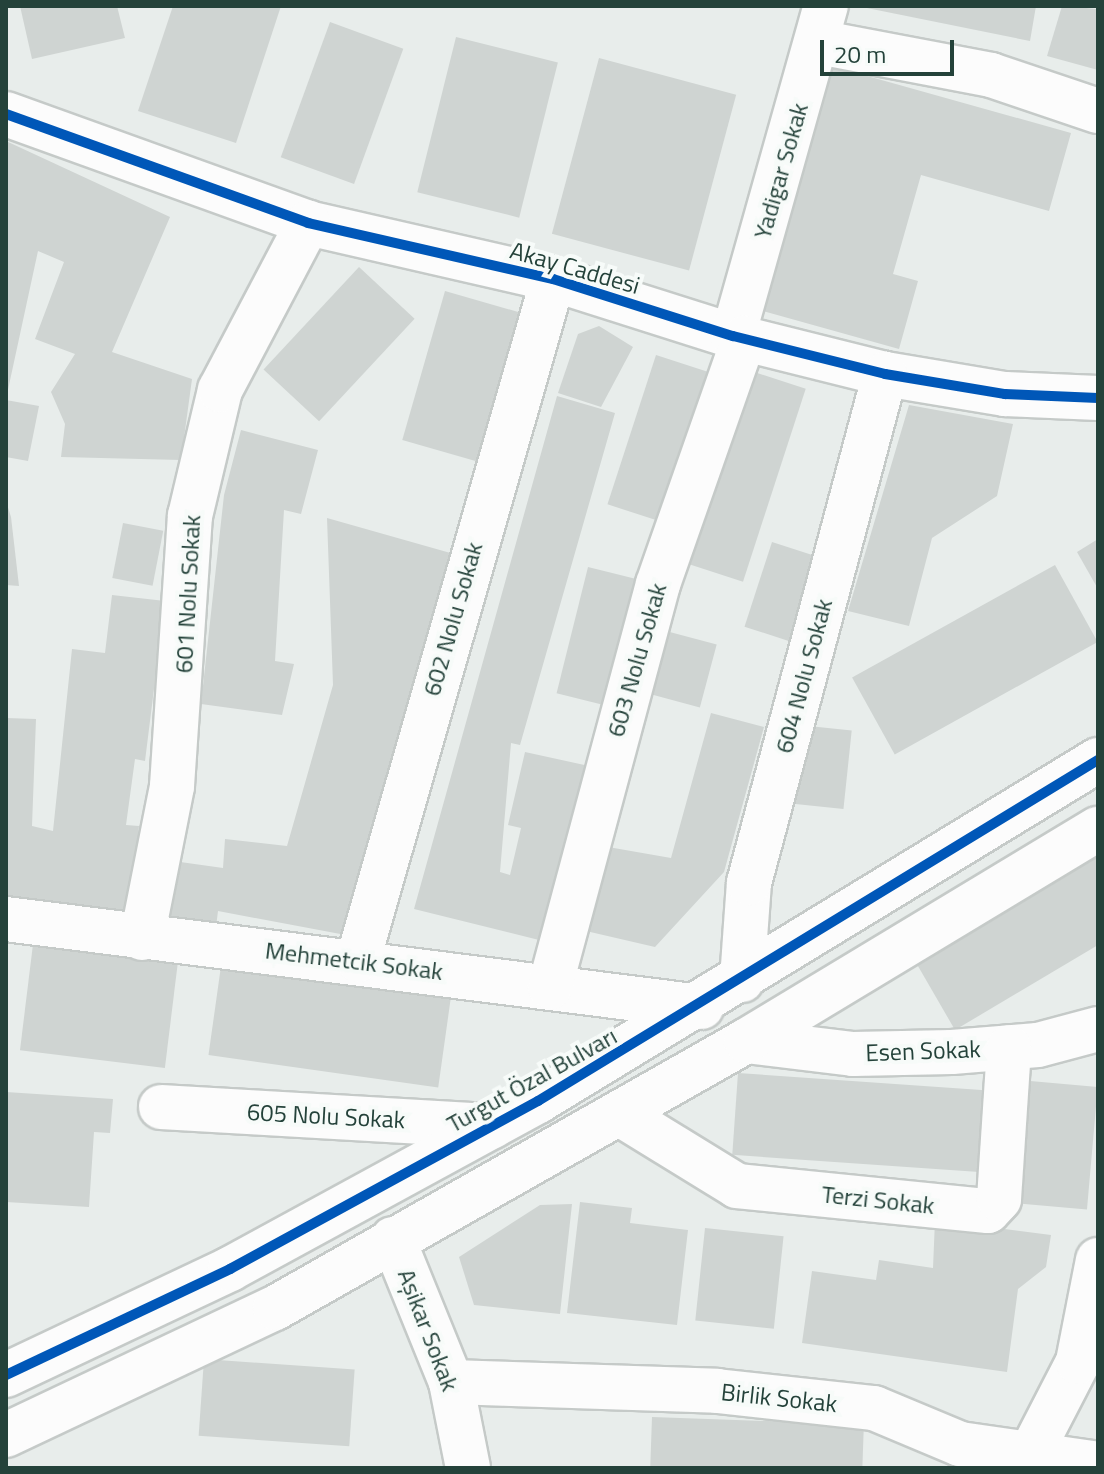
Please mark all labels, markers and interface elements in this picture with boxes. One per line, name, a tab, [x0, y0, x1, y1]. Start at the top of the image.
scale bar	[824, 24, 958, 74]
text: 20 m	[834, 36, 886, 72]
street label: Yadigar Sokak	[748, 100, 814, 242]
street label: Akay Caddesi	[507, 236, 643, 300]
street label: 601 Nolu Sokak	[169, 514, 207, 674]
street label: 602 Nolu Sokak	[417, 539, 489, 699]
street label: 603 Nolu Sokak	[601, 580, 673, 740]
street label: 604 Nolu Sokak	[770, 596, 838, 756]
street label: Mehmetcik Sokak	[264, 936, 444, 986]
street label: Turgut Özal Bulvarı	[442, 1021, 622, 1139]
street label: Esen Sokak	[865, 1035, 981, 1067]
street label: 605 Nolu Sokak	[246, 1097, 406, 1135]
street label: Terzi Sokak	[820, 1180, 936, 1220]
street label: Aşikar Sokak	[392, 1265, 464, 1395]
street label: Birlik Sokak	[720, 1378, 838, 1418]

